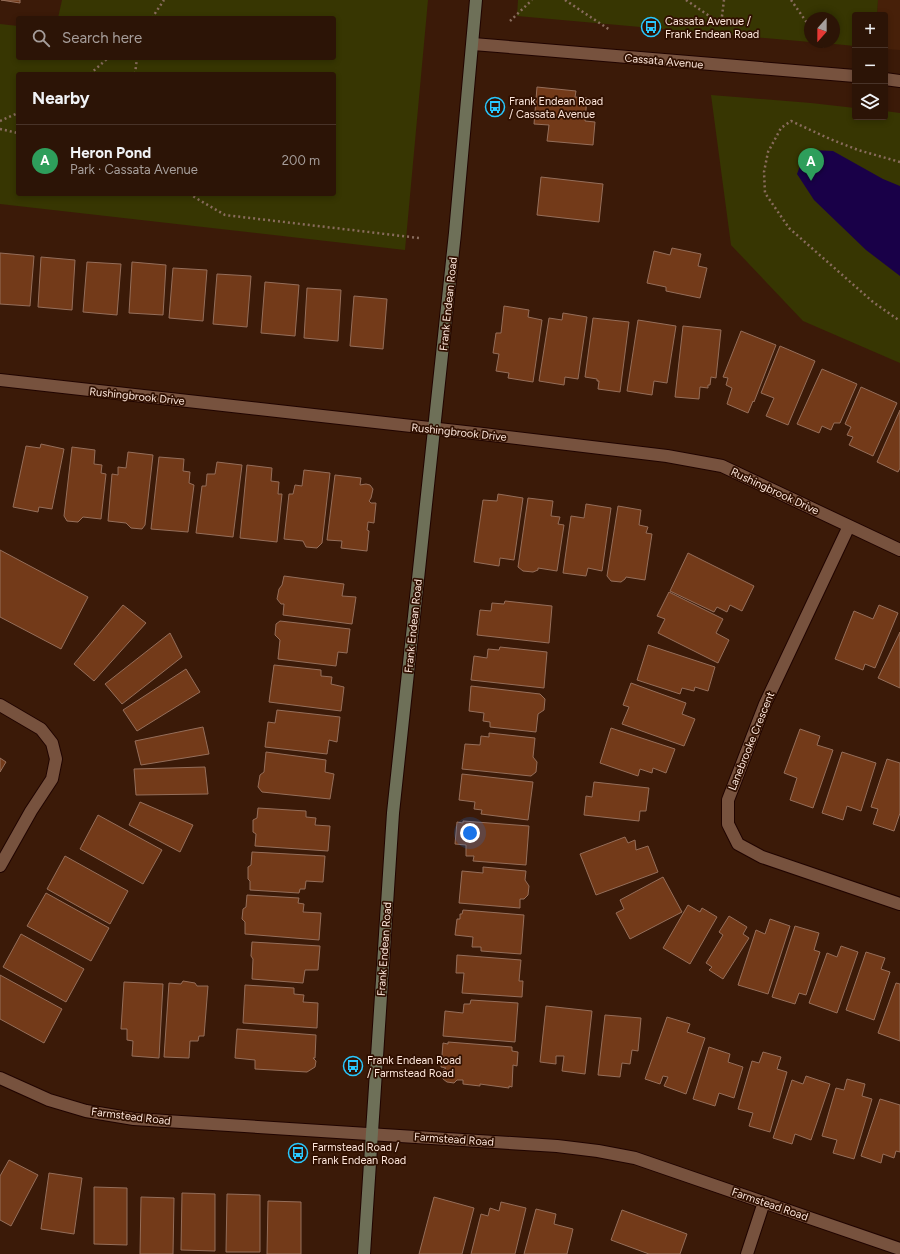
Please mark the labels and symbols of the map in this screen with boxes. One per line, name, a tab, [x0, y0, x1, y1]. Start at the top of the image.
north arrow	[804, 12, 840, 48]
place label: Cassata Avenue / Frank Endean Road	[665, 15, 759, 41]
bus stop icon: Cassata Avenue / Frank Endean Road	[640, 16, 662, 38]
street label: Cassata Avenue	[624, 52, 704, 71]
place label: Frank Endean Road / Cassata Avenue	[509, 95, 603, 121]
bus stop icon: Frank Endean Road / Cassata Avenue	[484, 96, 506, 118]
pin: A	[798, 148, 824, 181]
street label: Frank Endean Road	[437, 256, 460, 352]
street label: Rushingbrook Drive	[89, 385, 185, 408]
street label: Rushingbrook Drive	[411, 421, 507, 444]
street label: Rushingbrook Drive	[729, 465, 821, 518]
street label: Frank Endean Road	[402, 578, 425, 674]
street label: Lanebrooke Crescent	[726, 690, 777, 792]
your location	[460, 823, 480, 843]
street label: Frank Endean Road	[375, 902, 394, 997]
place label: Frank Endean Road / Farmstead Road	[367, 1054, 461, 1080]
bus stop icon: Frank Endean Road / Farmstead Road	[342, 1055, 364, 1077]
street label: Farmstead Road	[90, 1105, 171, 1128]
street label: Farmstead Road	[414, 1130, 494, 1149]
place label: Farmstead Road / Frank Endean Road	[312, 1141, 406, 1167]
bus stop icon: Farmstead Road / Frank Endean Road	[287, 1142, 309, 1164]
street label: Farmstead Road	[730, 1185, 810, 1224]

